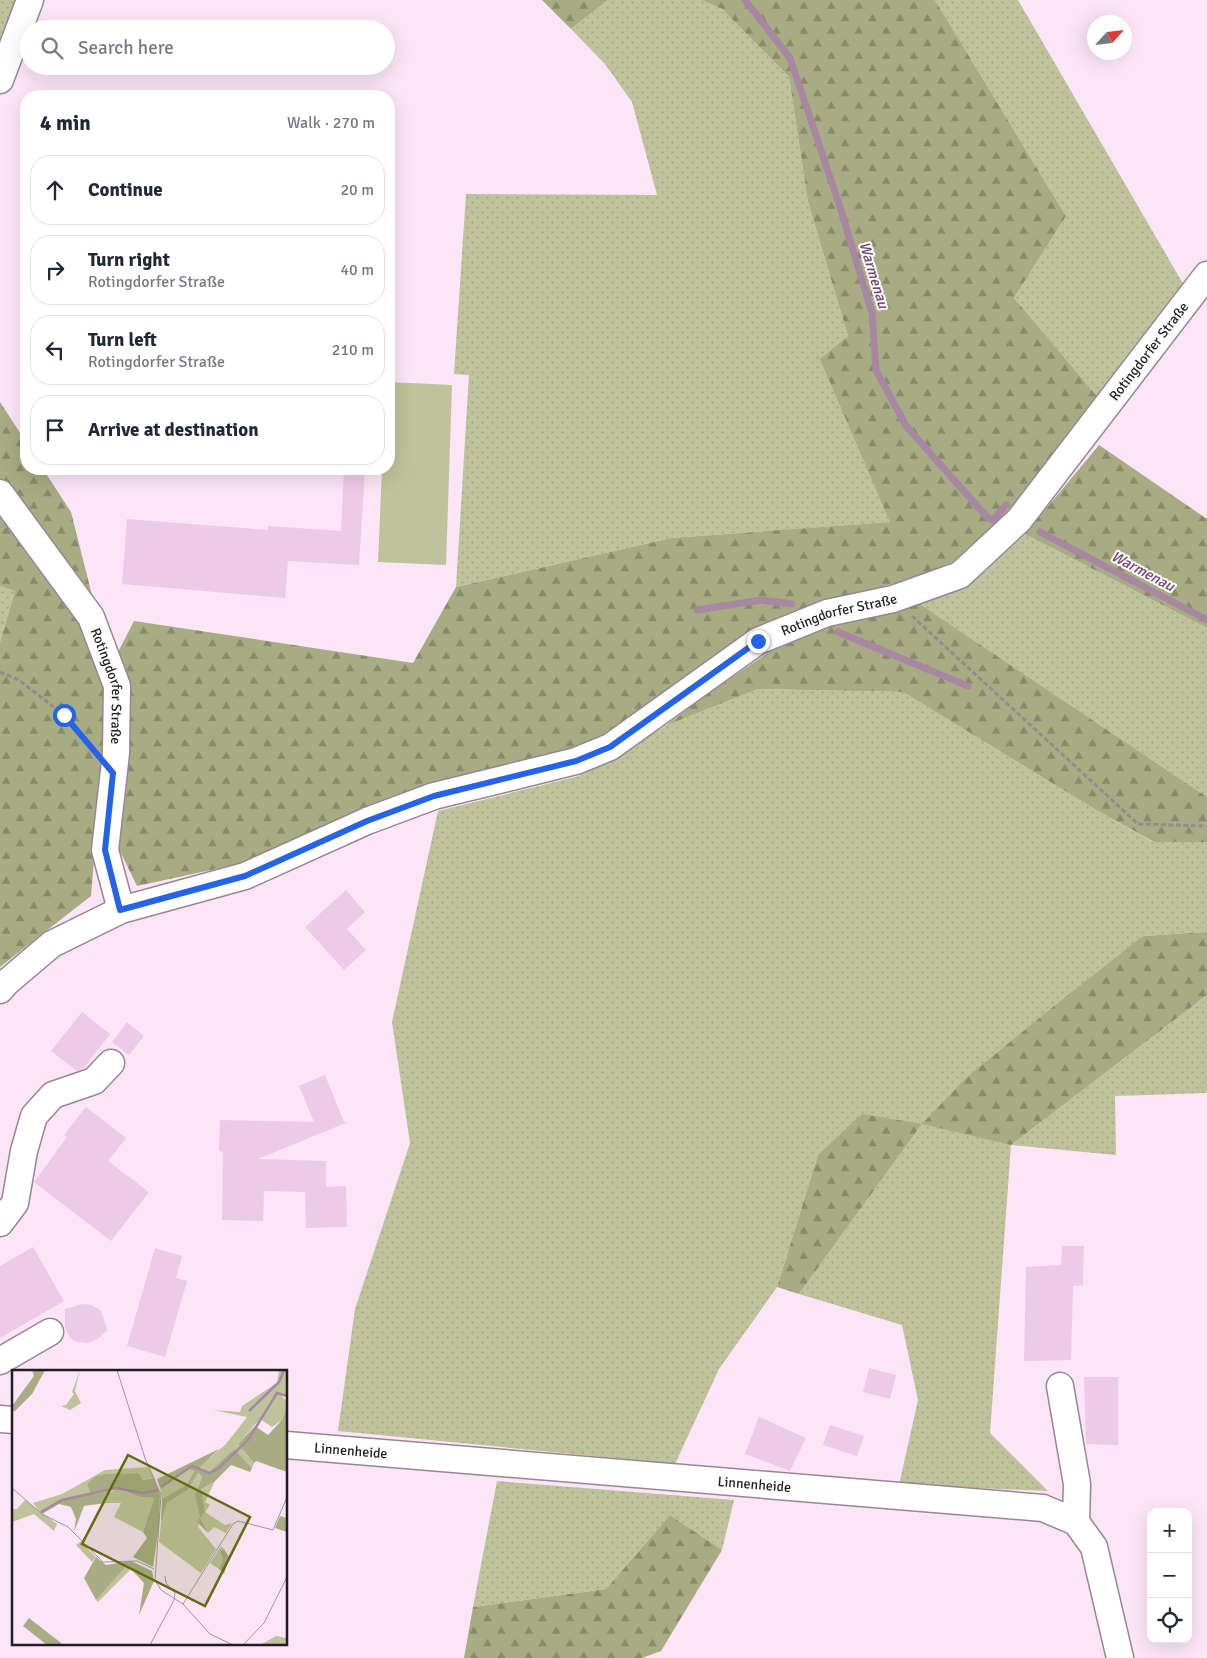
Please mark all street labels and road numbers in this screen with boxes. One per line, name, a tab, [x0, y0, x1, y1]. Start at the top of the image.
street label: Rotingdorfer Straße	[1106, 299, 1192, 404]
street label: Rotingdorfer Straße	[779, 590, 899, 640]
street label: Rotingdorfer Straße	[87, 626, 125, 745]
street label: Linnenheide	[313, 1439, 388, 1462]
street label: Linnenheide	[717, 1473, 792, 1496]

